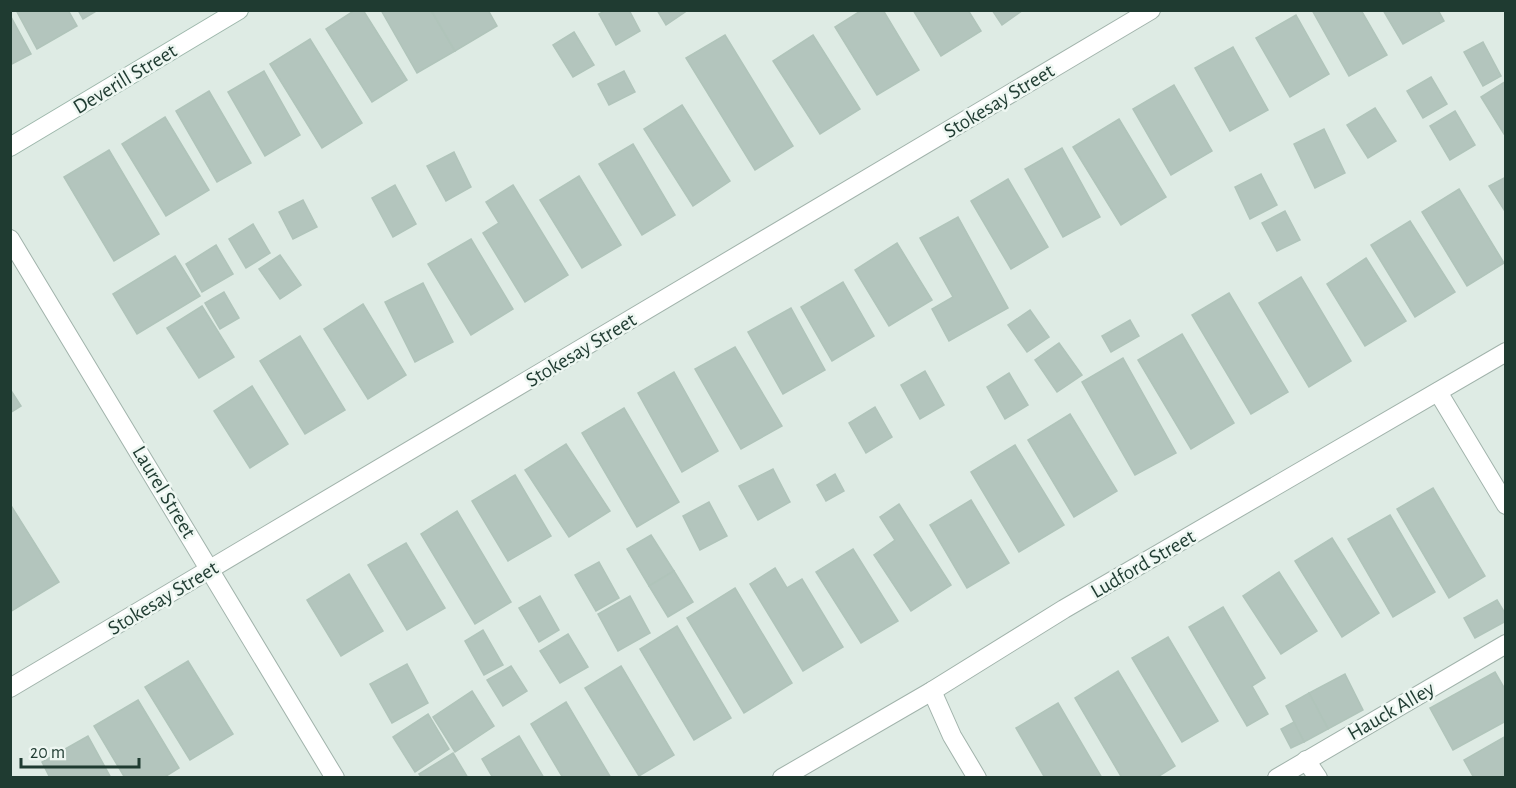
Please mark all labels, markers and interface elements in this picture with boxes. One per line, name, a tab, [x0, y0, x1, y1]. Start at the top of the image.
street label: Deverill Street	[70, 40, 181, 118]
street label: Stokesay Street	[940, 60, 1058, 142]
street label: Stokesay Street	[522, 309, 640, 391]
street label: Laurel Street	[128, 442, 200, 542]
street label: Ludford Street	[1087, 526, 1199, 602]
street label: Stokesay Street	[104, 557, 222, 639]
street label: Hauck Alley	[1344, 678, 1438, 744]
scale bar	[21, 731, 140, 769]
text: 20 m	[30, 744, 65, 762]

